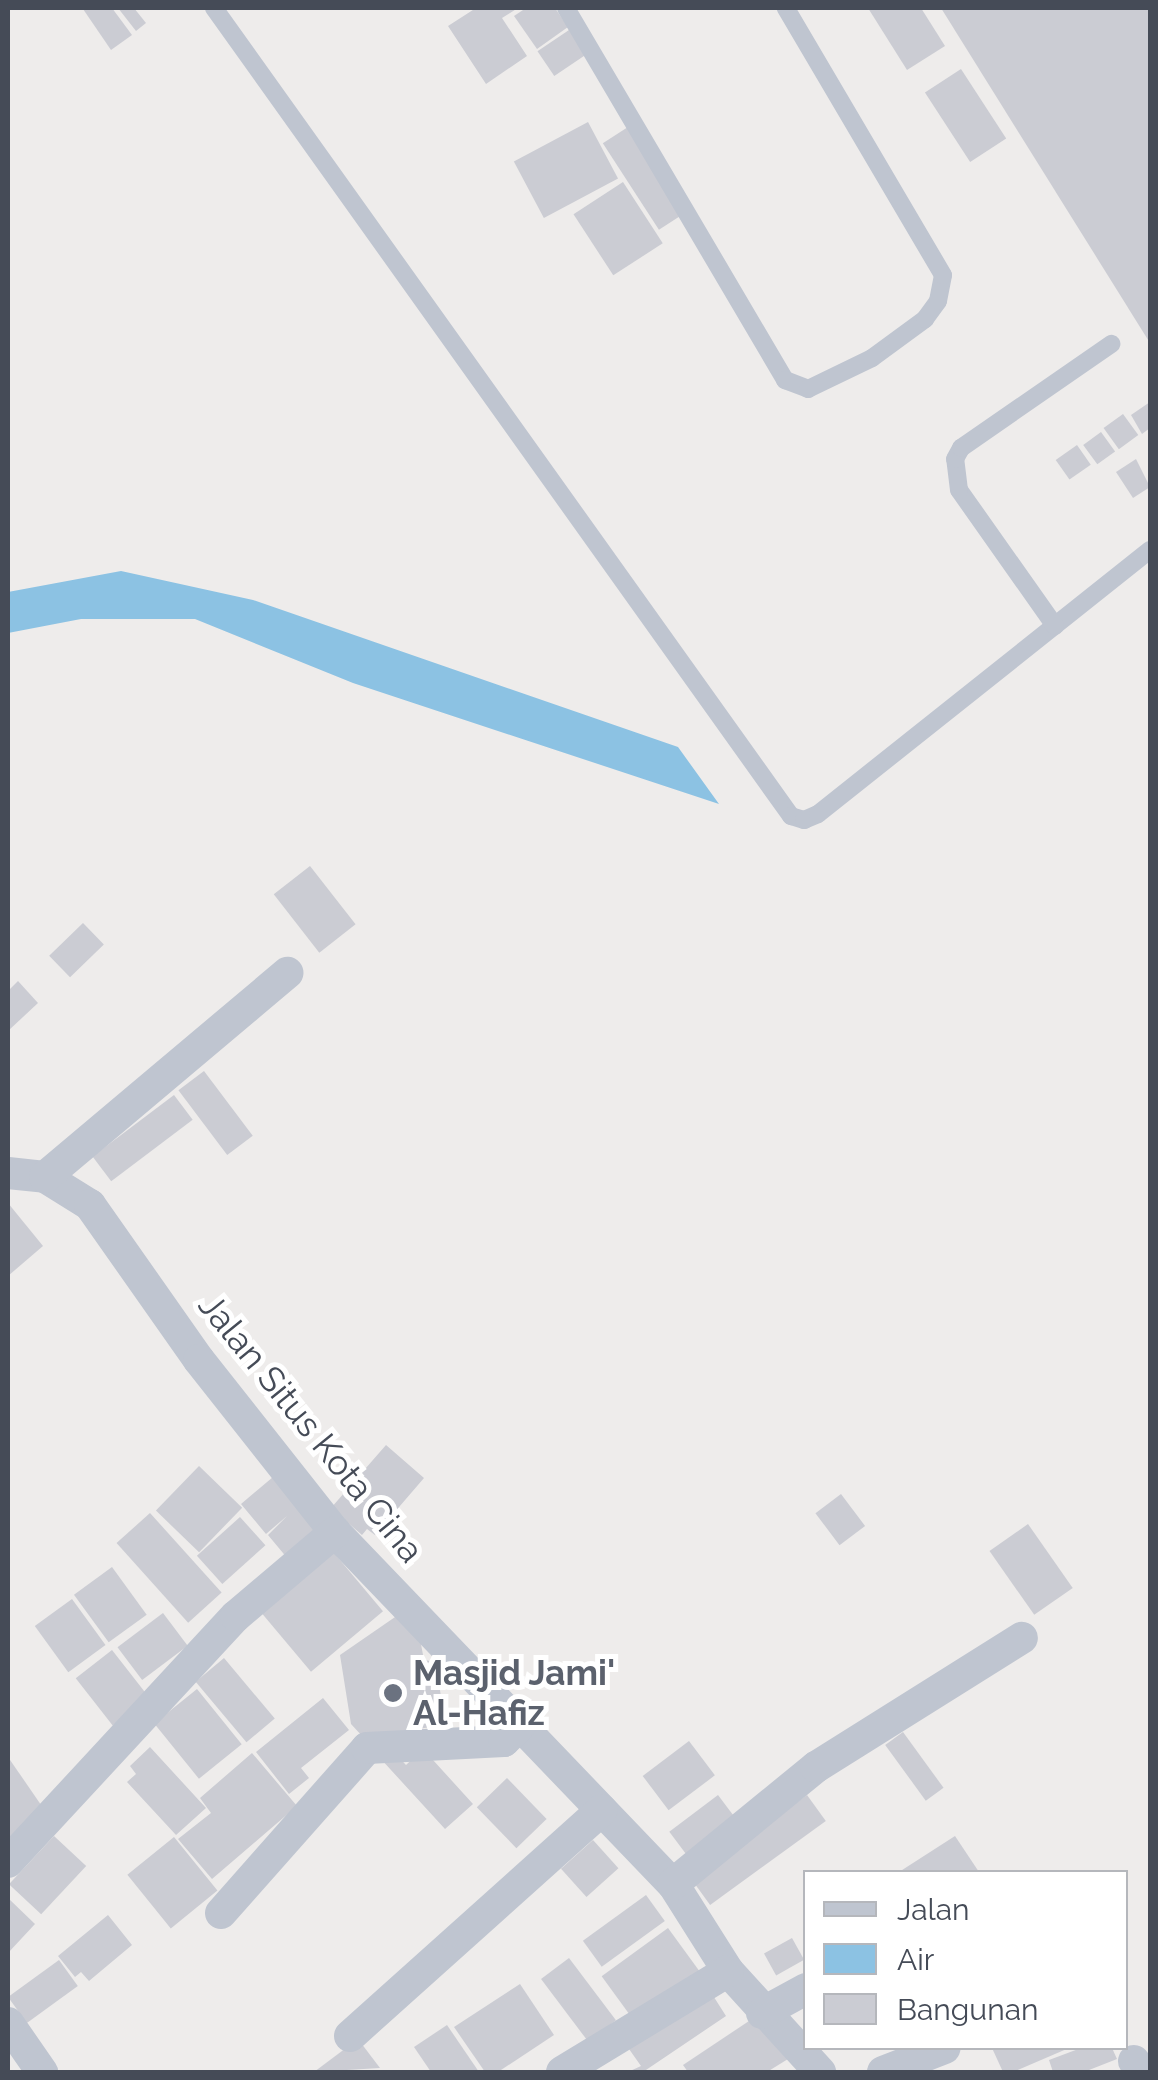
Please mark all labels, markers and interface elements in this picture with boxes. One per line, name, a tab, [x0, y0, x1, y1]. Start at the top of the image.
street label: Jalan Situs Kota Cina	[190, 1285, 432, 1571]
place label: Masjid Jami' Al-Hafiz	[413, 1652, 616, 1734]
marker: Masjid Jami' Al-Hafiz	[382, 1682, 404, 1704]
legend	[803, 1870, 1128, 2050]
text: Jalan	[897, 1892, 970, 1927]
text: Air	[897, 1942, 934, 1977]
text: Bangunan	[897, 1992, 1039, 2027]

